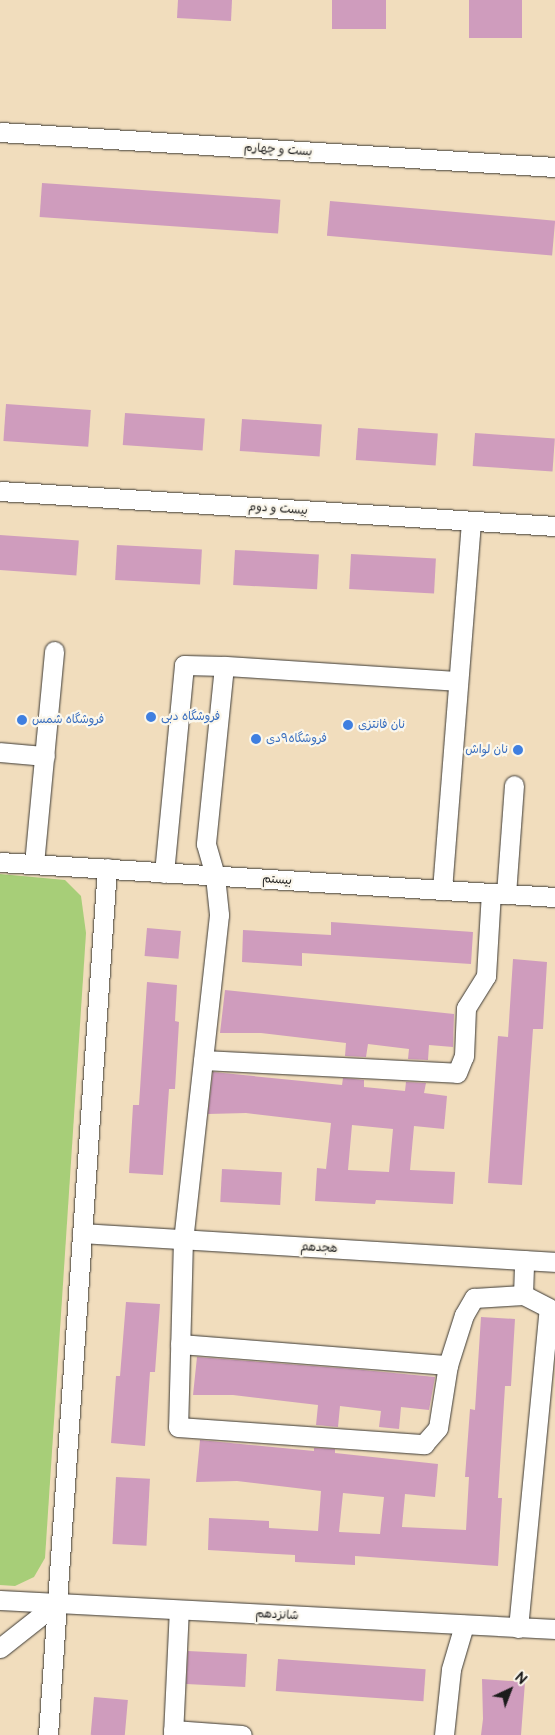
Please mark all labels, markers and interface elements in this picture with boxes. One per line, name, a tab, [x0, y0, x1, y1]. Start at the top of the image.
street label: بست و چهارم	[243, 140, 313, 160]
street label: بیست و دوم	[248, 500, 308, 518]
place label: فروشگاه دبی	[161, 710, 220, 724]
marker: فروشگاه دبی	[145, 711, 157, 723]
place label: فروشگاه شمس	[32, 713, 104, 727]
marker: فروشگاه شمس	[16, 714, 28, 726]
place label: نان فانتزی	[358, 718, 405, 732]
marker: نان فانتزی	[342, 719, 354, 731]
place label: فروشگاه۹دی	[266, 732, 327, 746]
marker: فروشگاه۹دی	[250, 733, 262, 745]
place label: نان لواش	[465, 743, 508, 757]
marker: نان لواش	[512, 744, 524, 756]
street label: بیستم	[262, 872, 292, 888]
street label: هجدهم	[300, 1240, 338, 1256]
street label: شانزدهم	[255, 1607, 299, 1623]
north arrow	[485, 1665, 535, 1715]
text: N	[511, 1669, 530, 1688]

